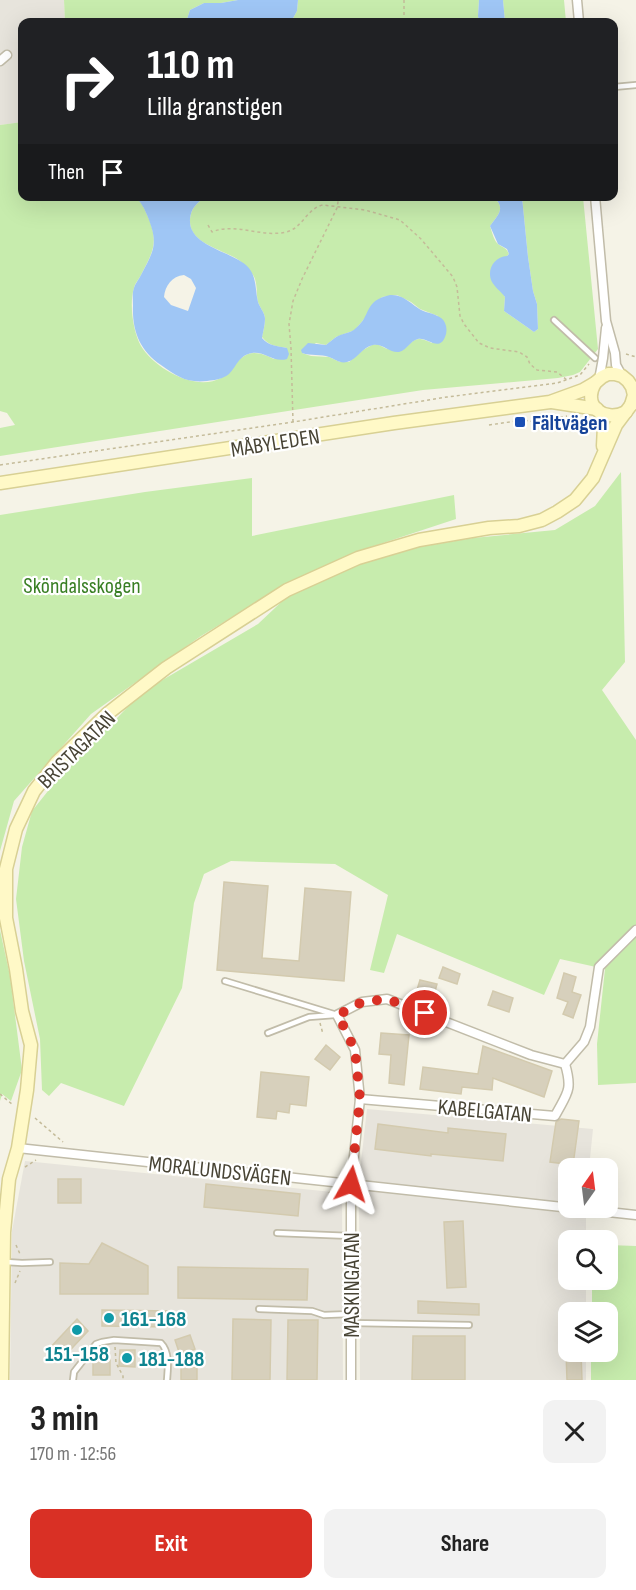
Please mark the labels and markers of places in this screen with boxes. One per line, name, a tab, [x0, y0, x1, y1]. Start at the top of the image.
place label: Fältvägen	[532, 410, 608, 437]
marker: Fältvägen	[513, 415, 527, 429]
pin	[399, 987, 450, 1038]
place label: 161-168	[121, 1306, 186, 1333]
marker: 161-168	[102, 1311, 116, 1325]
marker: 151-158	[70, 1323, 84, 1337]
place label: 151-158	[45, 1341, 109, 1368]
place label: 181-188	[139, 1346, 204, 1373]
marker: 181-188	[120, 1351, 134, 1365]

